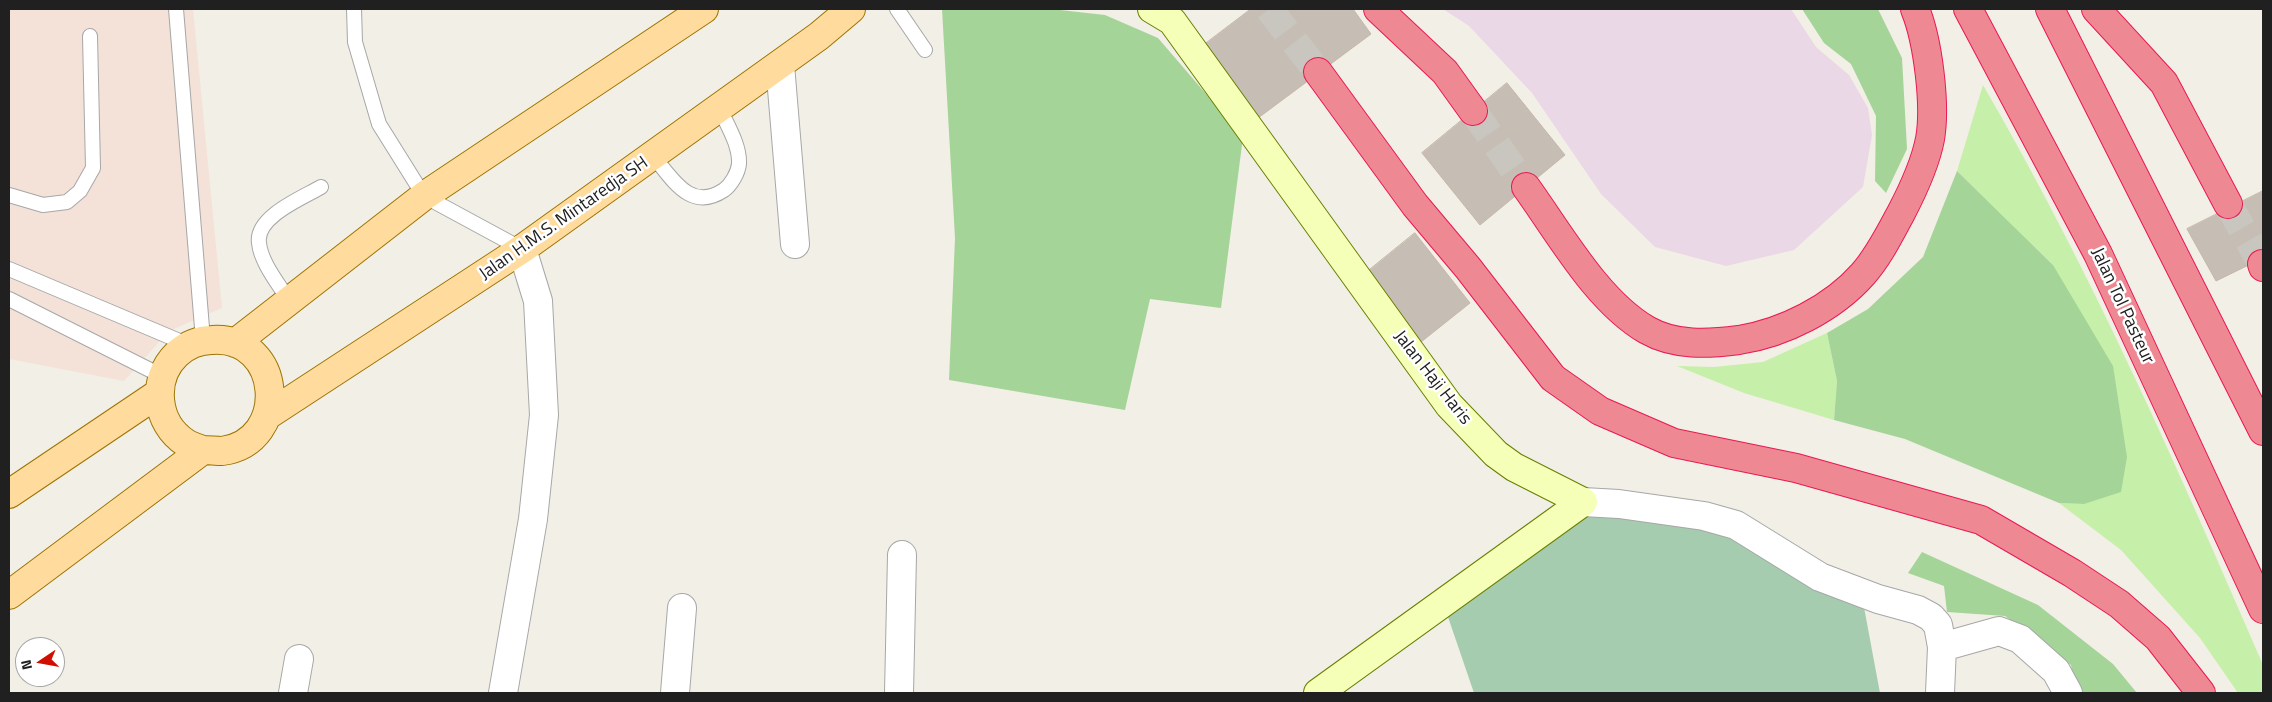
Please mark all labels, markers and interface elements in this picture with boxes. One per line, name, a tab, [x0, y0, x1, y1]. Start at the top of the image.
street label: Jalan H.M.S. Mintaredja SH	[475, 152, 653, 286]
street label: Jalan Tol Pasteur	[2086, 245, 2158, 367]
street label: Jalan Haji Haris	[1388, 327, 1476, 429]
north arrow	[15, 637, 65, 687]
text: N	[15, 658, 37, 672]

